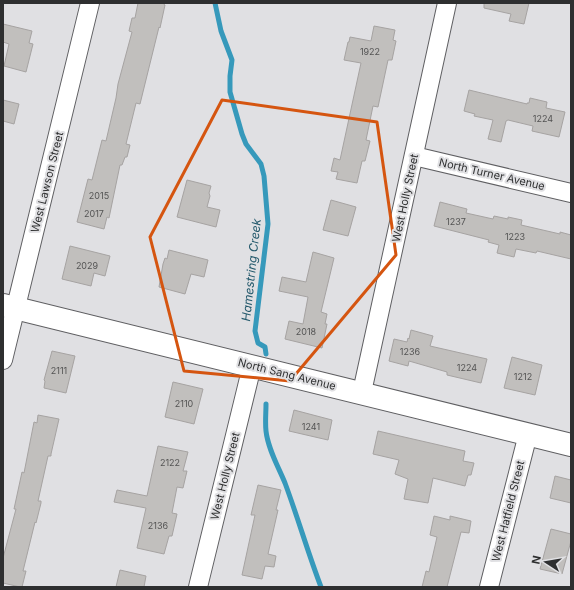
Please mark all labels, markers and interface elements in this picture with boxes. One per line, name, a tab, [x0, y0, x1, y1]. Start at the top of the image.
house number: 1922	[360, 46, 380, 57]
house number: 1224	[533, 113, 553, 124]
street label: West Lawson Street	[28, 130, 66, 234]
street label: West Holly Street	[389, 152, 421, 243]
street label: North Turner Avenue	[438, 155, 546, 193]
house number: 2015	[89, 190, 109, 201]
house number: 2017	[84, 208, 104, 219]
house number: 1237	[446, 216, 466, 227]
water label: Hamestring Creek	[238, 218, 264, 322]
house number: 1223	[505, 231, 526, 242]
house number: 2029	[76, 260, 99, 271]
house number: 2018	[296, 326, 317, 337]
house number: 1236	[400, 346, 421, 357]
street label: North Sang Avenue	[236, 355, 338, 393]
house number: 1224	[457, 362, 477, 373]
house number: 2111	[51, 365, 67, 376]
house number: 1212	[514, 371, 532, 382]
house number: 2110	[175, 398, 194, 409]
house number: 1241	[302, 421, 320, 432]
street label: West Holly Street	[207, 430, 243, 521]
house number: 2122	[160, 457, 180, 468]
street label: West Hatfield Street	[489, 459, 527, 563]
house number: 2136	[148, 520, 169, 531]
north arrow	[526, 542, 566, 582]
text: N	[528, 554, 544, 565]

